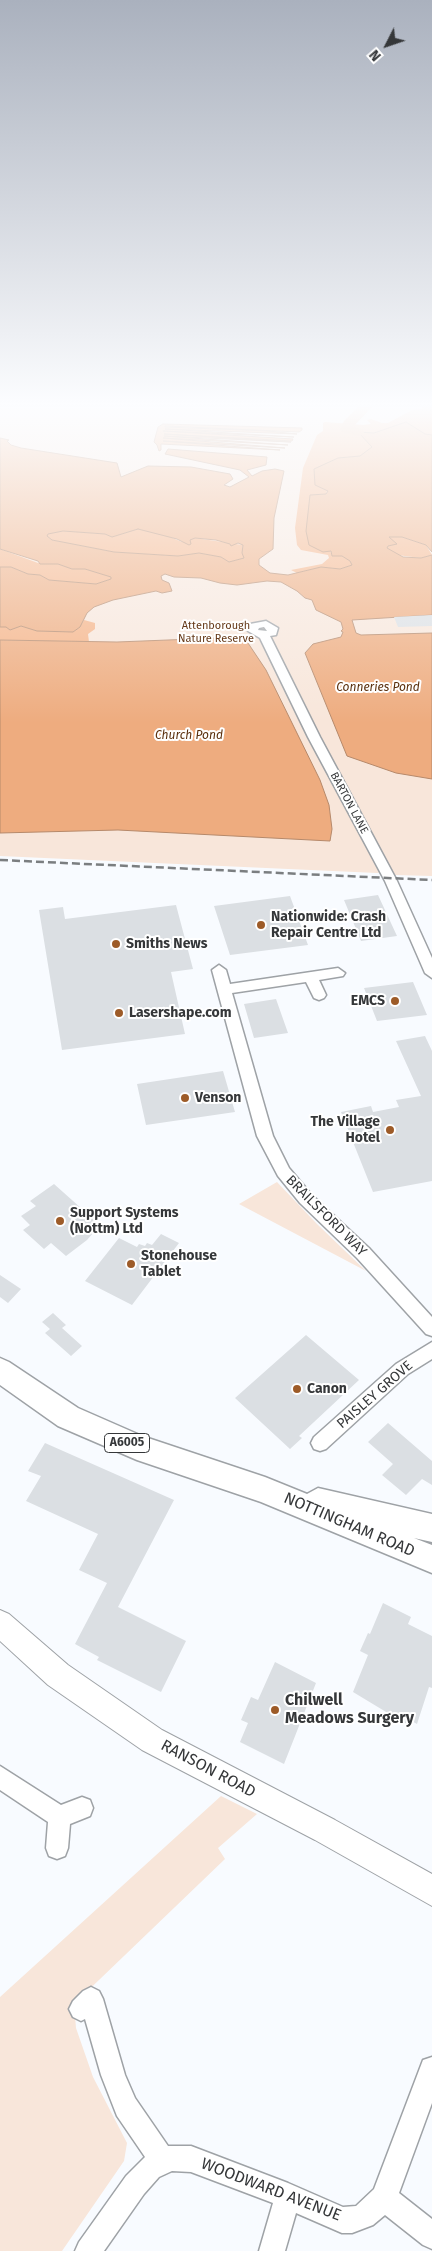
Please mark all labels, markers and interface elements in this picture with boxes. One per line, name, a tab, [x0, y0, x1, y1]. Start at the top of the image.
north arrow	[362, 20, 412, 70]
text: N	[366, 46, 385, 64]
park label: Attenborough Nature Reserve	[178, 619, 254, 645]
water label: Conneries Pond	[336, 681, 420, 695]
water label: Church Pond	[155, 729, 223, 743]
street label: BARTON LANE	[327, 770, 371, 836]
place label: Nationwide: Crash Repair Centre Ltd	[271, 909, 386, 942]
marker: Nationwide: Crash Repair Centre Ltd	[255, 919, 267, 931]
place label: Smiths News	[126, 936, 208, 952]
marker: Smiths News	[110, 938, 122, 950]
place label: EMCS	[351, 993, 385, 1009]
marker: EMCS	[389, 995, 401, 1007]
place label: Lasershape.com	[129, 1005, 232, 1021]
marker: Lasershape.com	[113, 1007, 125, 1019]
place label: Venson	[195, 1090, 241, 1106]
marker: Venson	[179, 1092, 191, 1104]
place label: The Village Hotel	[310, 1114, 380, 1146]
marker: The Village Hotel	[384, 1124, 396, 1136]
street label: BRAILSFORD WAY	[282, 1172, 370, 1260]
place label: Support Systems (Nottm) Ltd	[70, 1205, 178, 1238]
marker: Support Systems (Nottm) Ltd	[54, 1215, 66, 1227]
place label: Stonehouse Tablet	[141, 1248, 217, 1280]
marker: Stonehouse Tablet	[125, 1258, 137, 1270]
street label: PAISLEY GROVE	[334, 1358, 416, 1432]
place label: Canon	[307, 1381, 347, 1397]
marker: Canon	[291, 1383, 303, 1395]
road number: A6005	[104, 1434, 150, 1452]
street label: NOTTINGHAM ROAD	[281, 1489, 417, 1561]
place label: Chilwell Meadows Surgery	[285, 1691, 414, 1729]
marker: Chilwell Meadows Surgery	[269, 1704, 281, 1716]
street label: RANSON ROAD	[157, 1736, 259, 1802]
street label: WOODWARD AVENUE	[198, 2154, 344, 2226]

